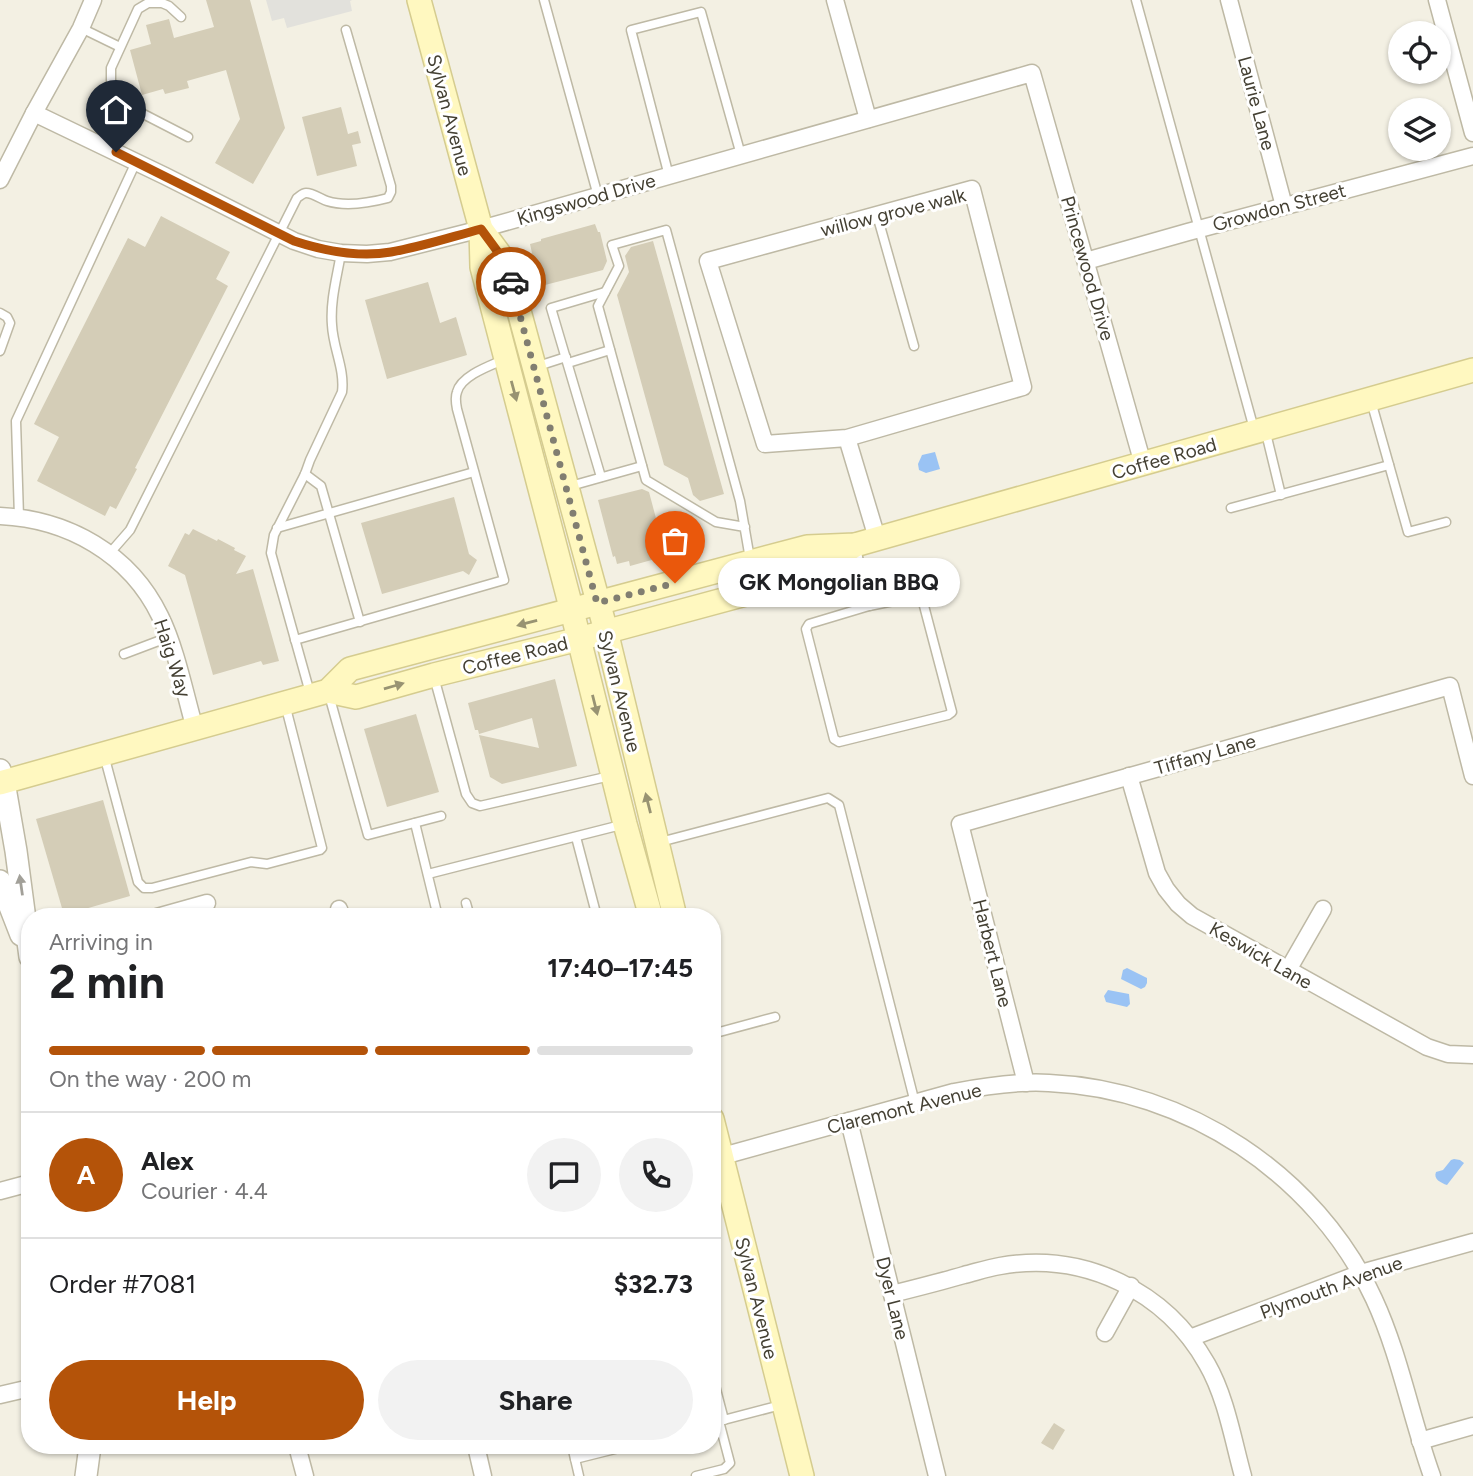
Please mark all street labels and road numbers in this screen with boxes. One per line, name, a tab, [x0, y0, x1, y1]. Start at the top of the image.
street label: Sylvan Avenue	[422, 52, 477, 178]
street label: Laurie Lane	[1233, 53, 1280, 153]
street label: Kingswood Drive	[514, 169, 658, 230]
street label: Growdon Street	[1210, 179, 1348, 236]
street label: willow grove walk	[818, 183, 969, 242]
street label: Princewood Drive	[1056, 193, 1119, 343]
street label: Coffee Road	[1109, 433, 1219, 484]
street label: Haig Way	[149, 616, 196, 700]
street label: Sylvan Avenue	[593, 628, 646, 754]
street label: Coffee Road	[460, 631, 570, 680]
street label: Tiffany Lane	[1152, 729, 1258, 780]
street label: Harbert Lane	[968, 897, 1017, 1010]
street label: Keswick Lane	[1205, 917, 1316, 994]
street label: Claremont Avenue	[825, 1078, 984, 1139]
street label: Sylvan Avenue	[730, 1235, 783, 1361]
street label: Plymouth Avenue	[1257, 1251, 1405, 1324]
street label: Dyer Lane	[871, 1254, 914, 1342]

